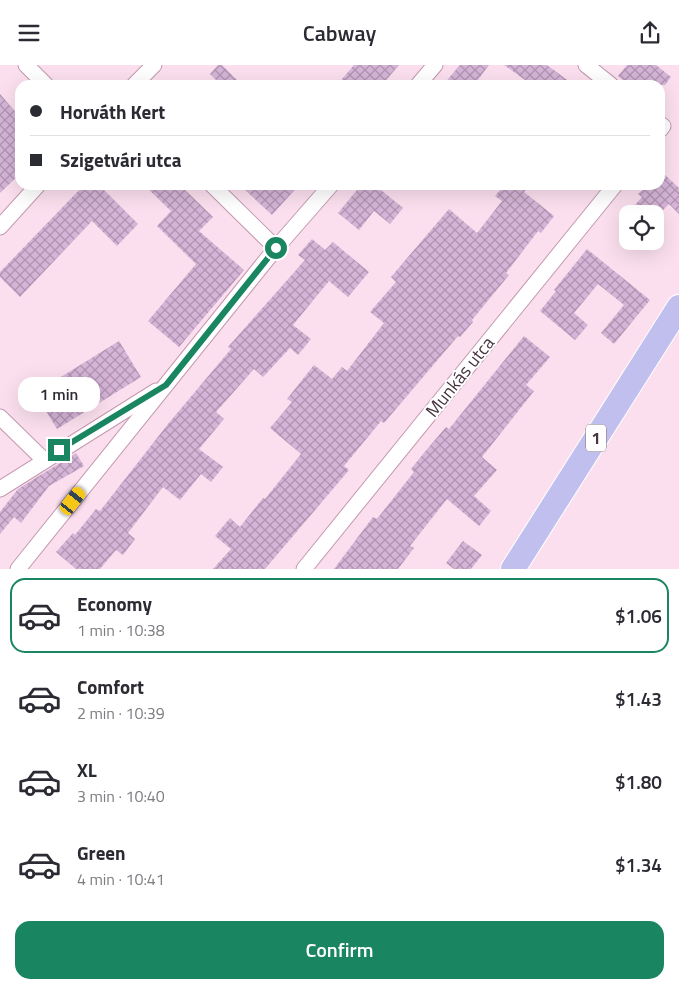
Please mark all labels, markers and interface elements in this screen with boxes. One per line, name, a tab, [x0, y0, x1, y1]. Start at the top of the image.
text: Cabway	[303, 16, 376, 50]
icon: menu	[15, 19, 43, 47]
icon: share	[636, 19, 664, 47]
text: Horváth Kert	[60, 97, 165, 126]
text: Szigetvári utca	[60, 145, 181, 174]
map controls	[619, 205, 664, 250]
button: locate	[619, 205, 664, 250]
route start	[265, 237, 287, 259]
street label: Munkás utca	[419, 330, 501, 423]
callout: 1 min	[18, 377, 100, 413]
text: 1 min	[40, 382, 78, 406]
road number: 1	[586, 424, 606, 451]
route end	[48, 439, 70, 461]
car	[57, 485, 88, 517]
text: Economy	[77, 589, 152, 618]
icon: car	[17, 593, 62, 638]
text: $1.06	[615, 601, 662, 630]
text: 1 min · 10:38	[77, 618, 165, 642]
text: Comfort	[77, 672, 144, 701]
icon: car	[17, 676, 62, 721]
text: $1.43	[615, 684, 662, 713]
text: 2 min · 10:39	[77, 701, 165, 725]
text: XL	[77, 755, 97, 784]
icon: car	[17, 759, 62, 804]
text: $1.80	[615, 767, 662, 796]
text: 3 min · 10:40	[77, 784, 165, 808]
text: Green	[77, 838, 126, 867]
icon: car	[17, 842, 62, 887]
text: $1.34	[615, 850, 662, 879]
text: 4 min · 10:41	[77, 867, 165, 891]
button: Confirm	[15, 921, 664, 979]

